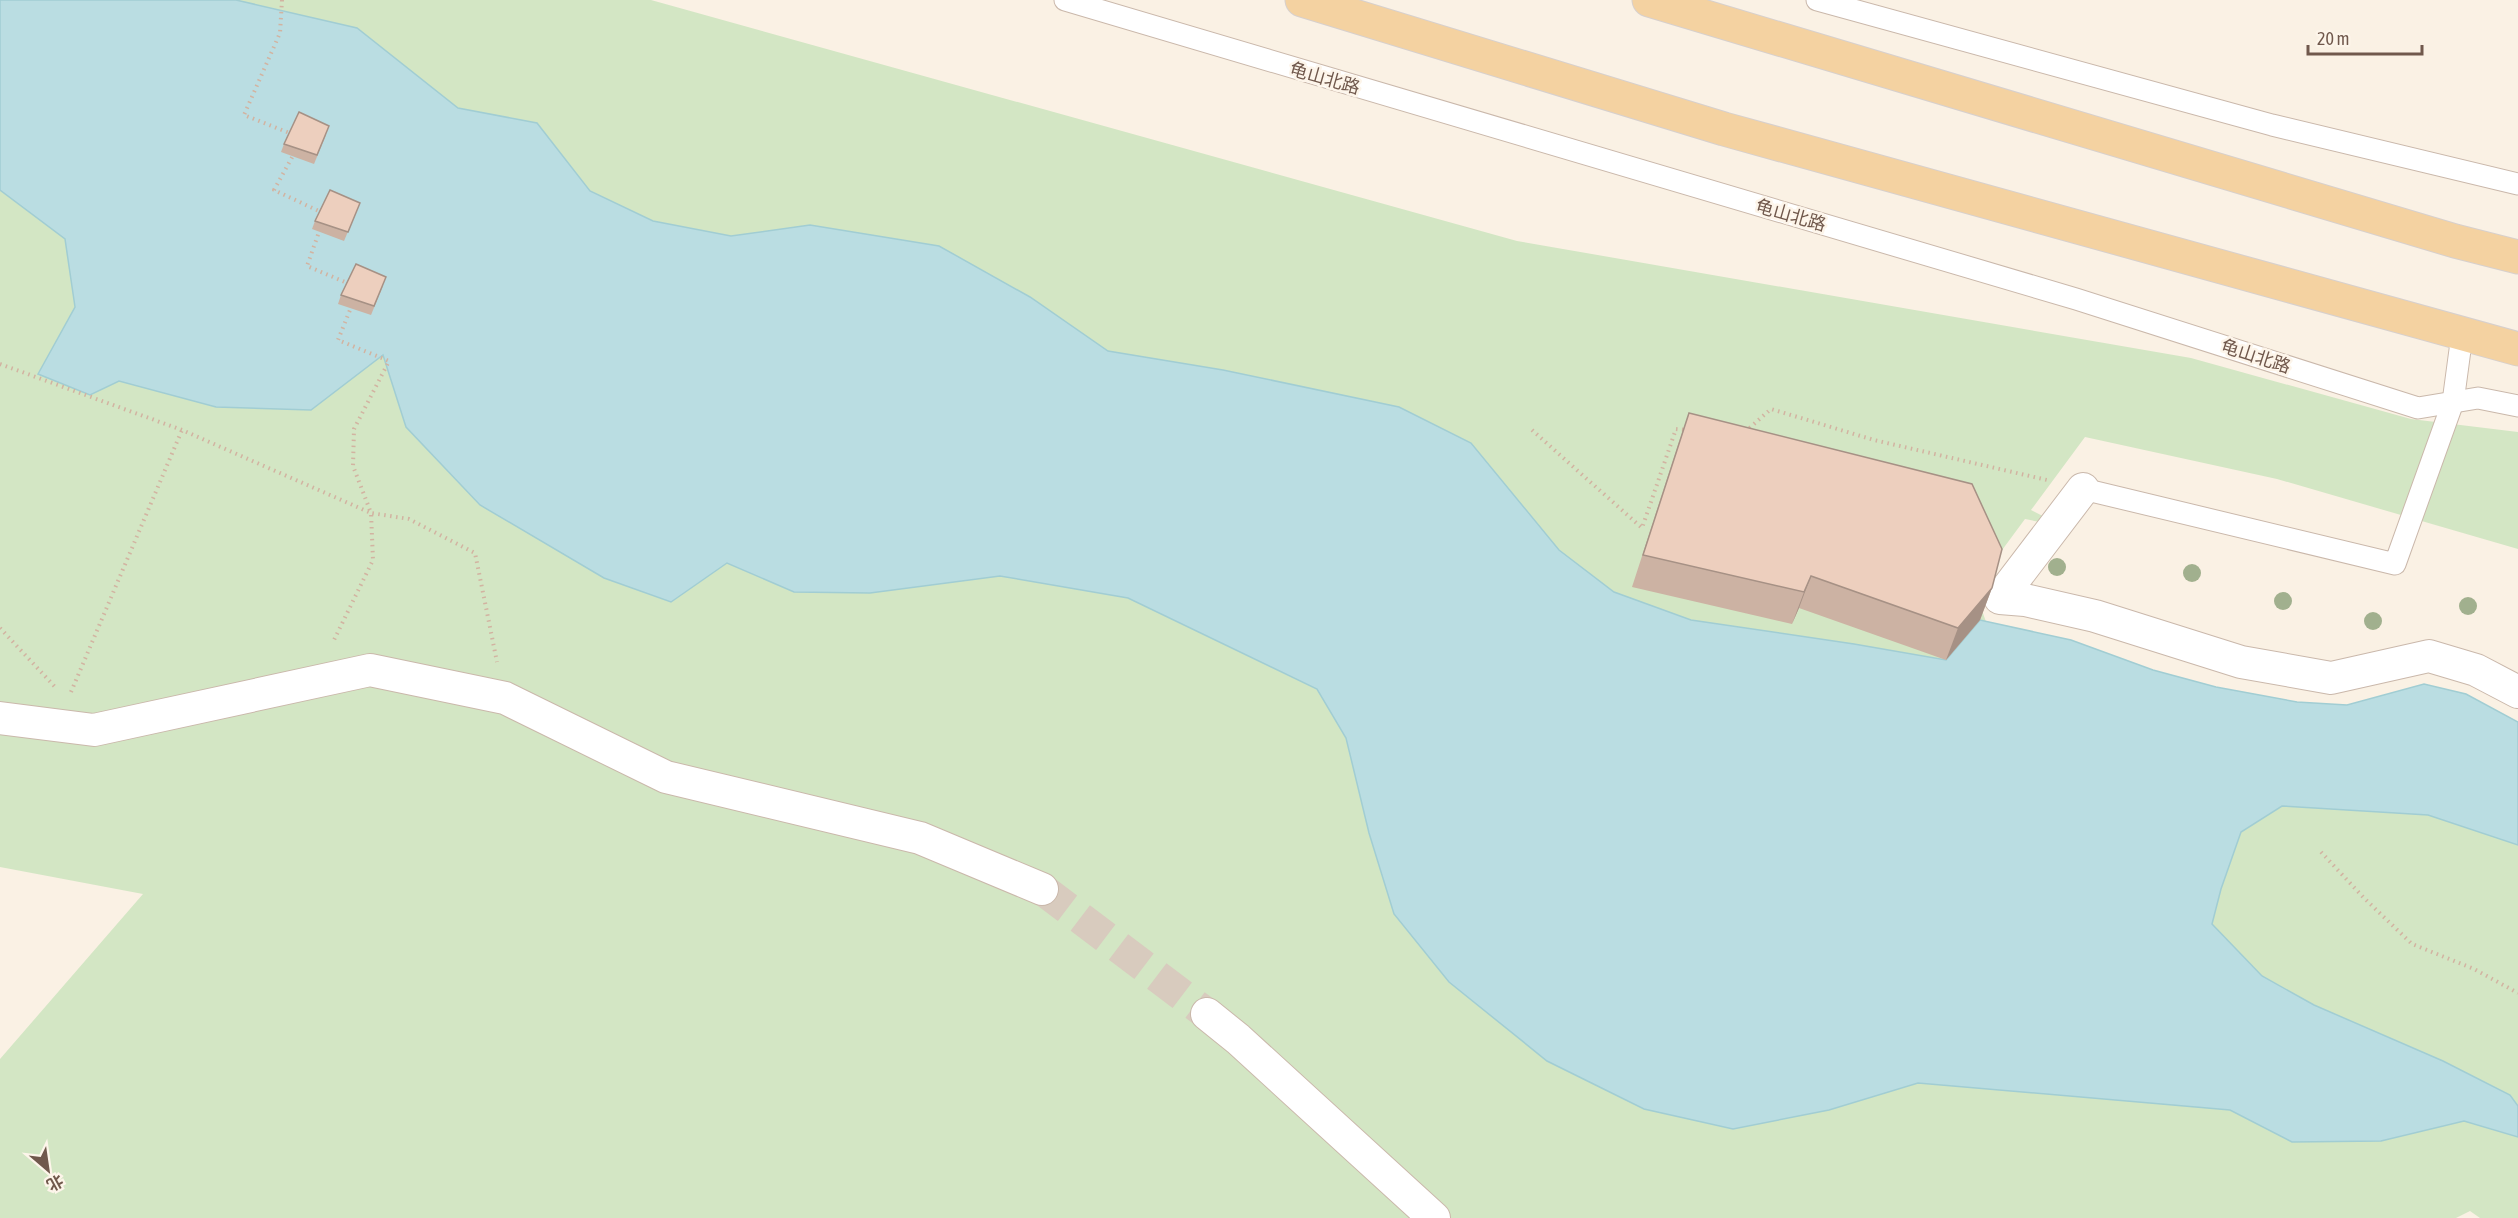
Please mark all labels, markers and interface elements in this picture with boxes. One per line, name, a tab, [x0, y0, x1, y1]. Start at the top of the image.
scale bar	[2308, 18, 2422, 56]
text: 20 m	[2317, 28, 2349, 49]
street label: 龟山北路	[1288, 58, 1362, 98]
street label: 龟山北路	[1754, 195, 1828, 235]
street label: 龟山北路	[2219, 335, 2293, 377]
north arrow	[18, 1140, 78, 1200]
text: 北	[44, 1171, 67, 1195]

